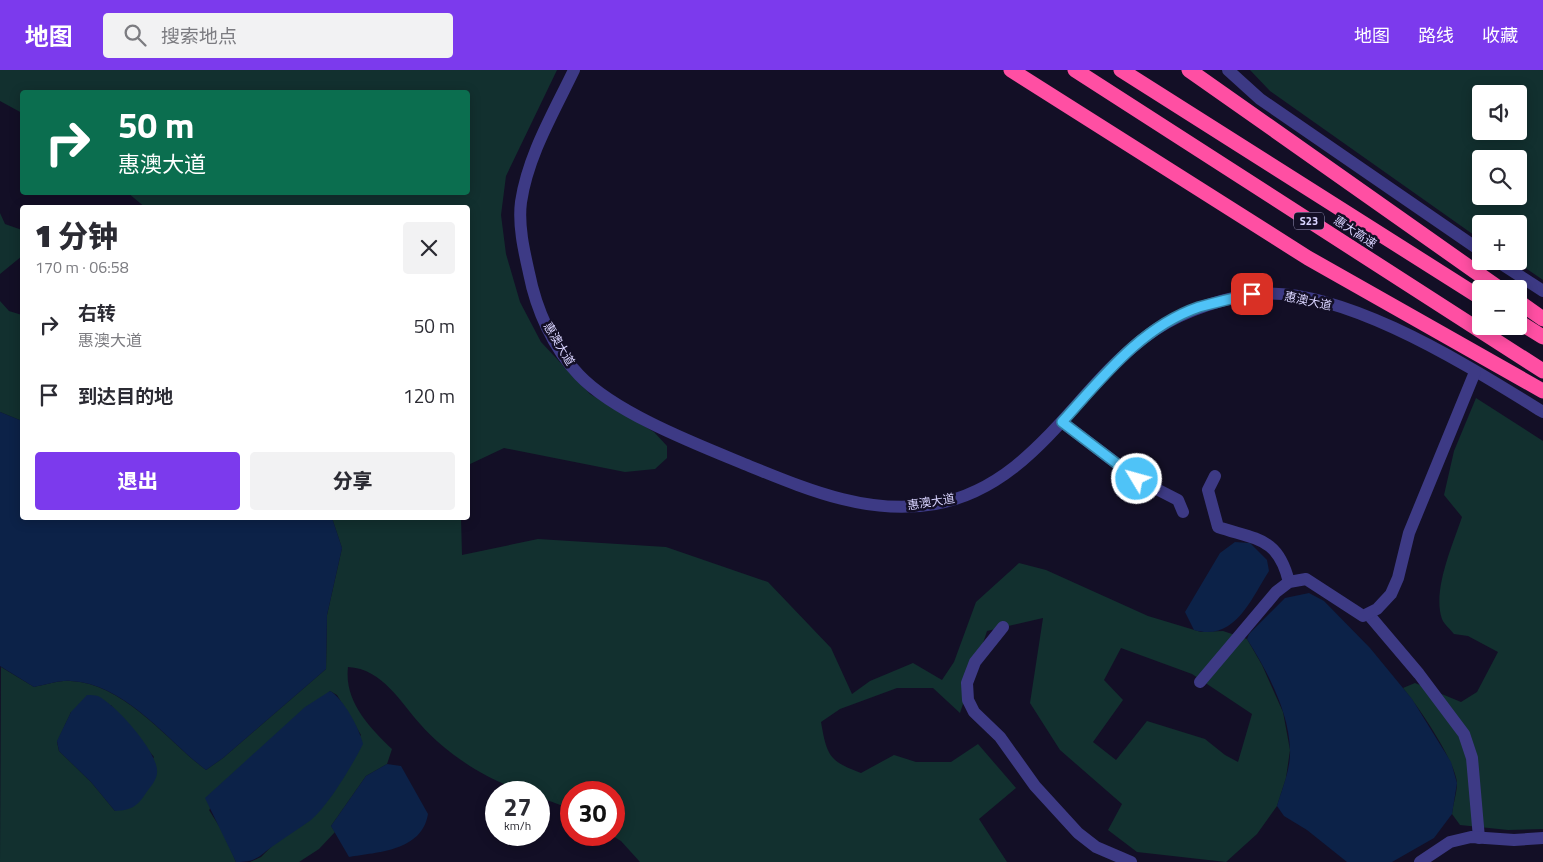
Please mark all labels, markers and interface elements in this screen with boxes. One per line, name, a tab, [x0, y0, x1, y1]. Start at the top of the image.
search box	[103, 13, 453, 58]
text: 地图	[25, 18, 73, 54]
icon: search	[121, 21, 149, 49]
text: 搜索地点	[161, 21, 237, 50]
text: 地图	[1354, 22, 1390, 49]
text: 路线	[1418, 22, 1454, 49]
text: 收藏	[1482, 22, 1518, 49]
map controls	[1472, 85, 1527, 335]
button: sound	[1472, 85, 1527, 140]
text: 50 m	[118, 98, 194, 152]
icon: right	[35, 110, 100, 175]
text: 惠澳大道	[118, 147, 206, 181]
button: search	[1472, 150, 1527, 205]
street label: 惠大高速	[1330, 211, 1381, 253]
road number: S23	[1294, 212, 1324, 230]
text: 1 分钟	[35, 213, 118, 259]
button: +	[1472, 215, 1527, 270]
button: close	[403, 222, 455, 274]
text: 170 m · 06:58	[35, 255, 129, 279]
pin	[1231, 273, 1273, 315]
icon: arrive	[1238, 280, 1266, 308]
button: −	[1472, 280, 1527, 335]
street label: 惠澳大道	[1283, 286, 1334, 315]
text: 右转	[78, 298, 116, 327]
icon: right	[35, 311, 63, 339]
text: 50 m	[414, 311, 455, 340]
street label: 惠澳大道	[539, 318, 580, 369]
text: 惠澳大道	[78, 328, 142, 352]
icon: arrive	[35, 381, 63, 409]
text: 到达目的地	[78, 381, 173, 410]
text: 120 m	[403, 381, 455, 410]
button: 退出	[35, 452, 240, 510]
button: 分享	[250, 452, 455, 510]
position arrow	[1110, 452, 1162, 504]
street label: 惠澳大道	[906, 488, 956, 515]
speed limit sign: 30	[560, 781, 625, 846]
text: 27	[503, 788, 532, 826]
text: km/h	[504, 816, 531, 835]

